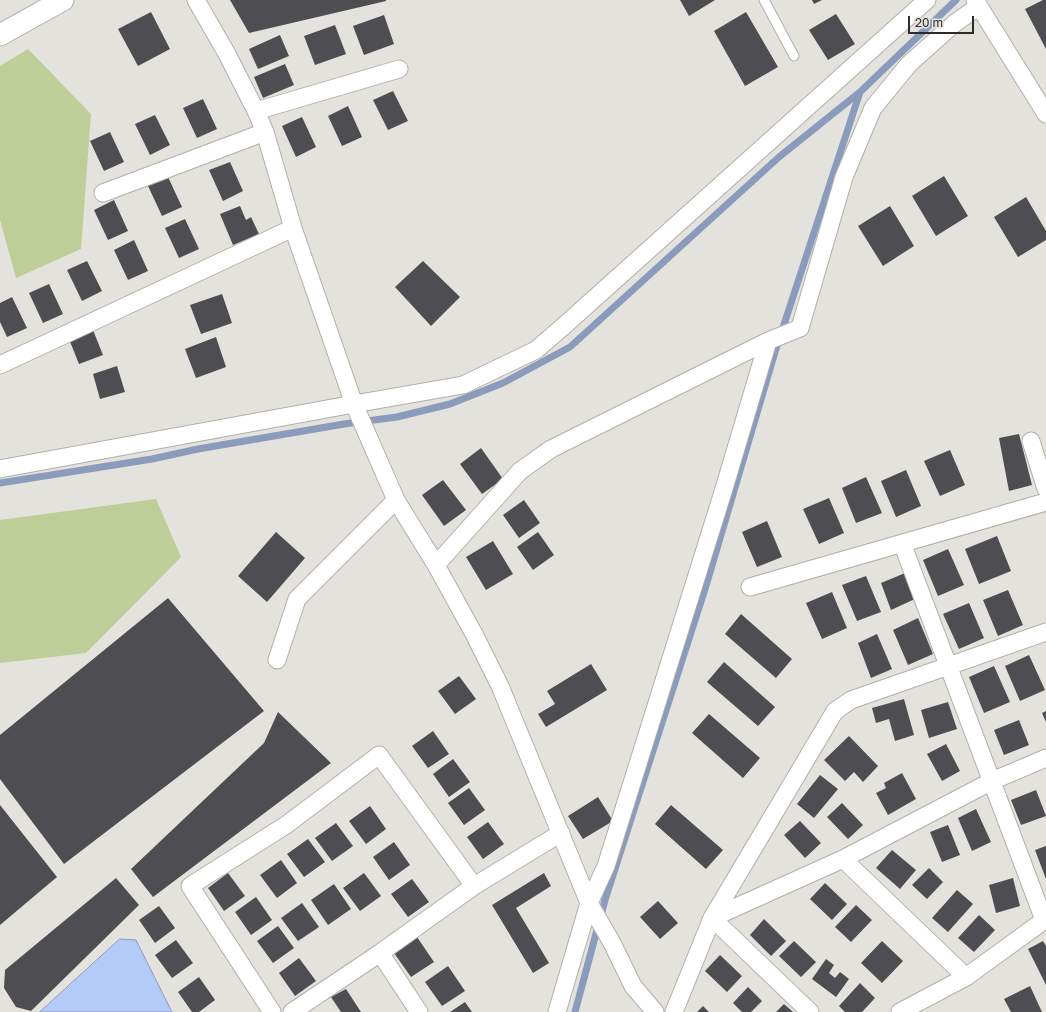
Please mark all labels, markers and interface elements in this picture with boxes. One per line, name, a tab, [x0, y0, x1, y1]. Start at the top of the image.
scale bar	[910, 8, 976, 34]
text: 20 m	[915, 15, 943, 30]

